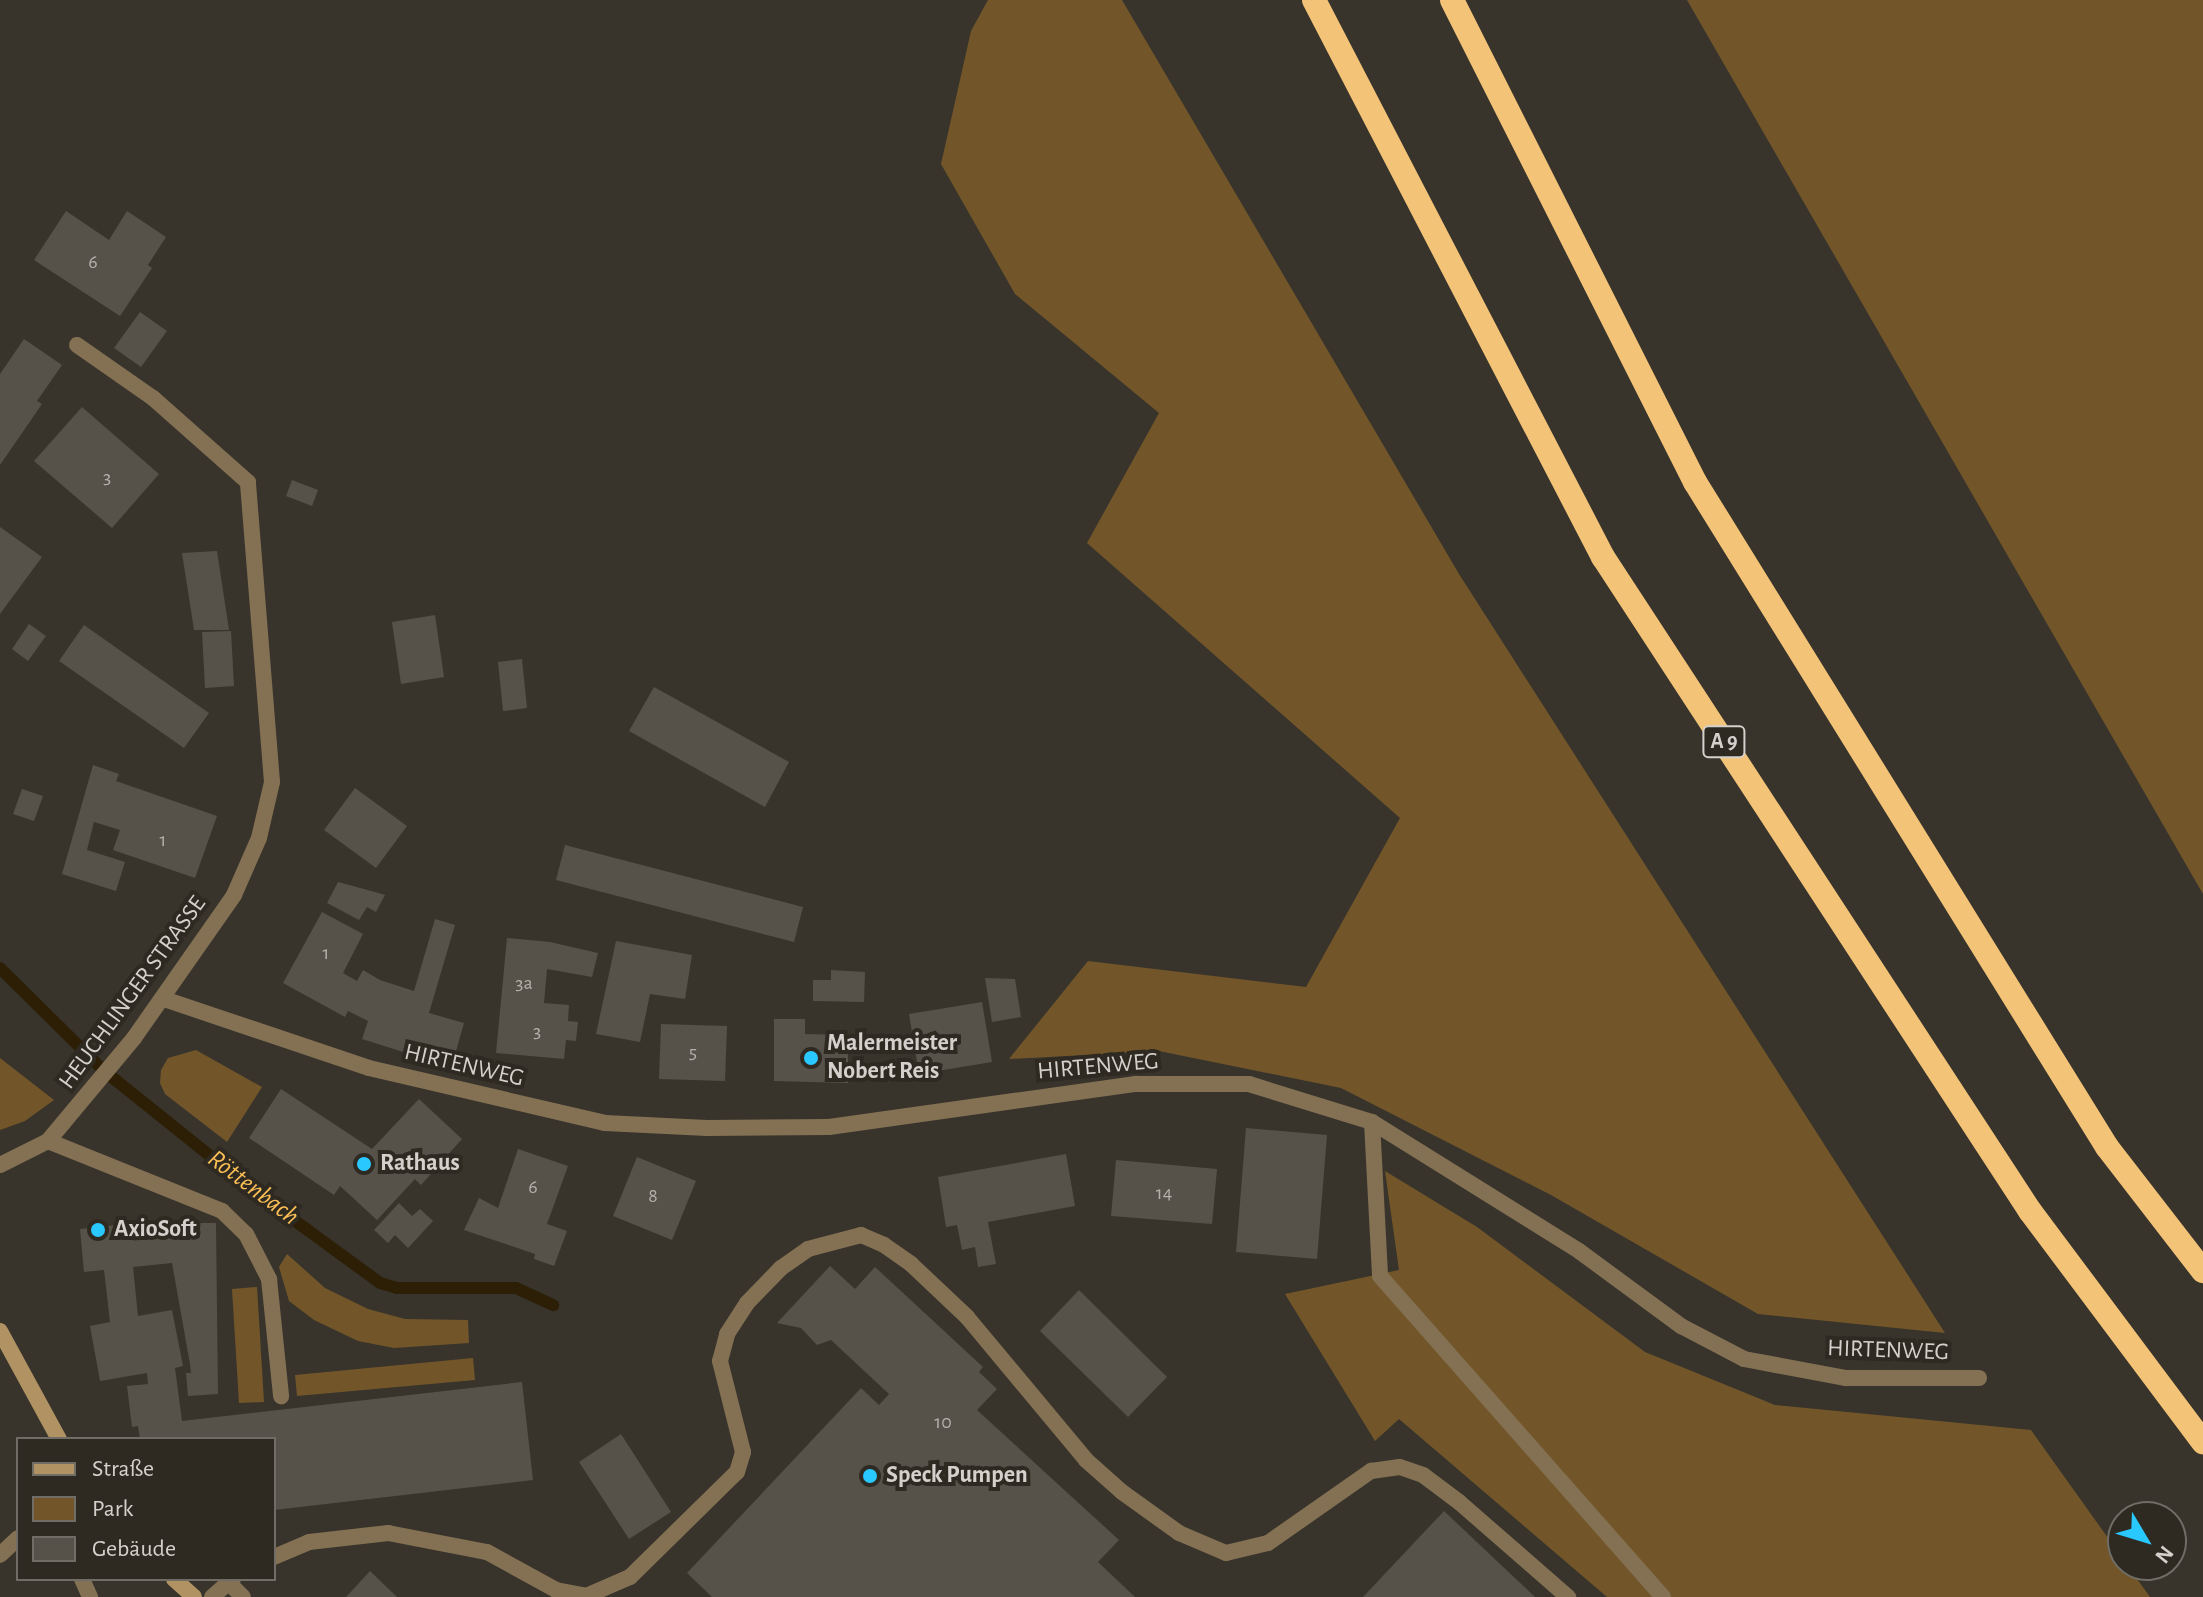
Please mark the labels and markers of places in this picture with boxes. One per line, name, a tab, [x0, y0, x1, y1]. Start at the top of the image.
place label: Malermeister Nobert Reis	[827, 1030, 957, 1086]
marker: Malermeister Nobert Reis	[802, 1049, 820, 1067]
place label: Rathaus	[380, 1150, 460, 1178]
marker: Rathaus	[355, 1155, 373, 1173]
place label: AxioSoft	[114, 1216, 197, 1244]
marker: AxioSoft	[89, 1221, 107, 1239]
place label: Speck Pumpen	[886, 1462, 1028, 1490]
marker: Speck Pumpen	[861, 1467, 879, 1485]

